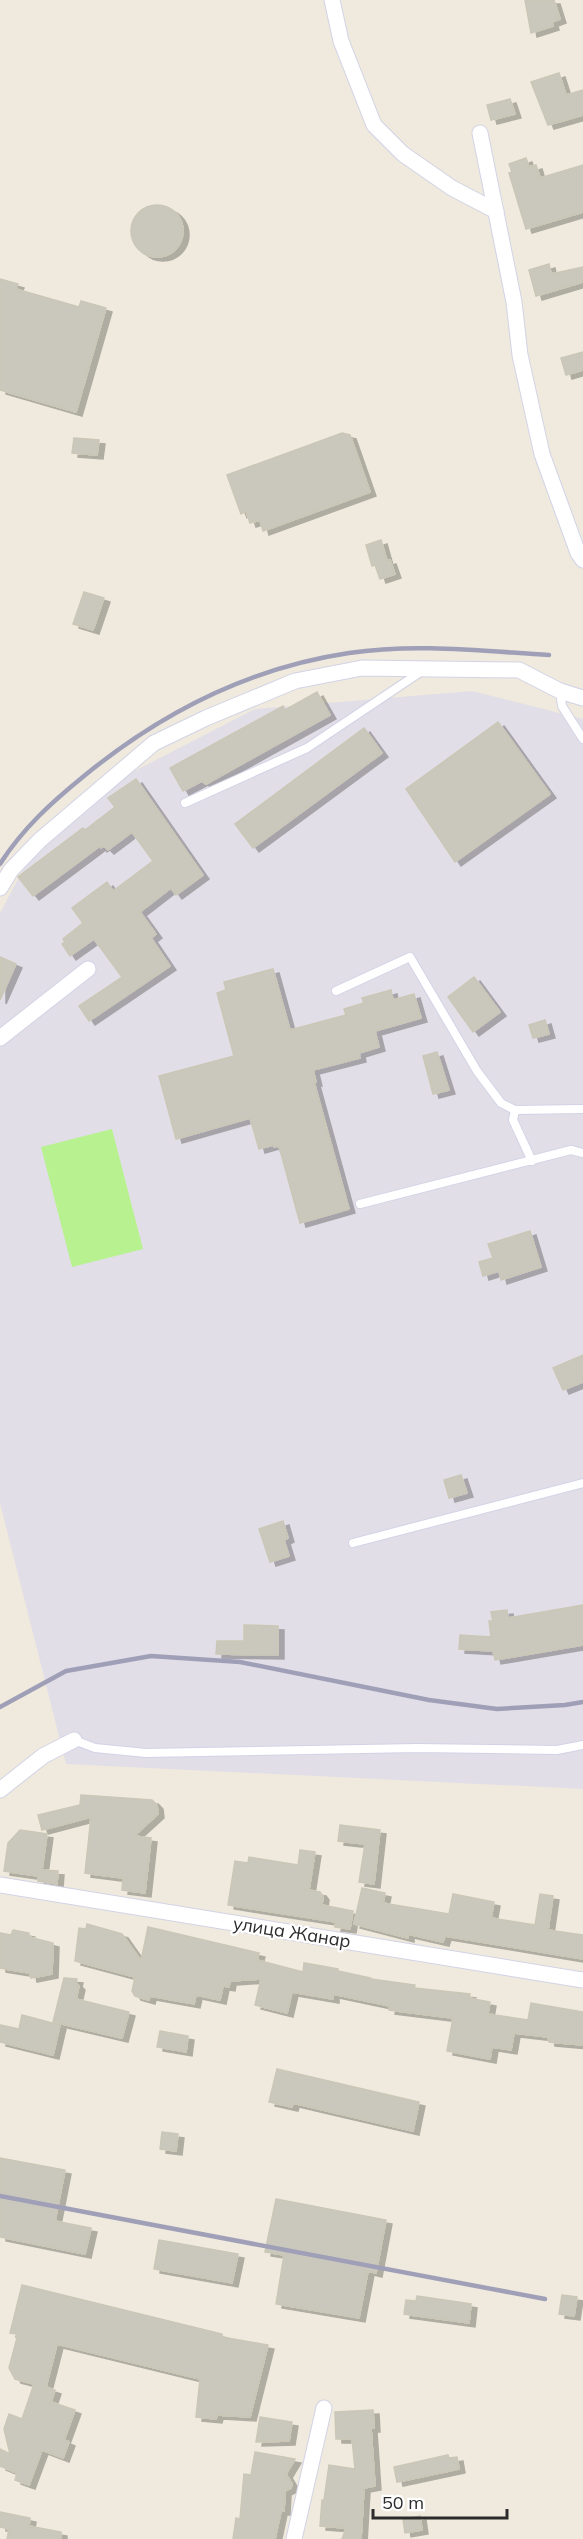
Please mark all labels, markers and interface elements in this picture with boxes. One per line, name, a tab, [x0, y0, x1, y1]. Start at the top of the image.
street label: улица Жанар	[232, 1911, 352, 1953]
scale bar	[373, 2482, 506, 2520]
text: 50 m	[382, 2491, 424, 2514]

